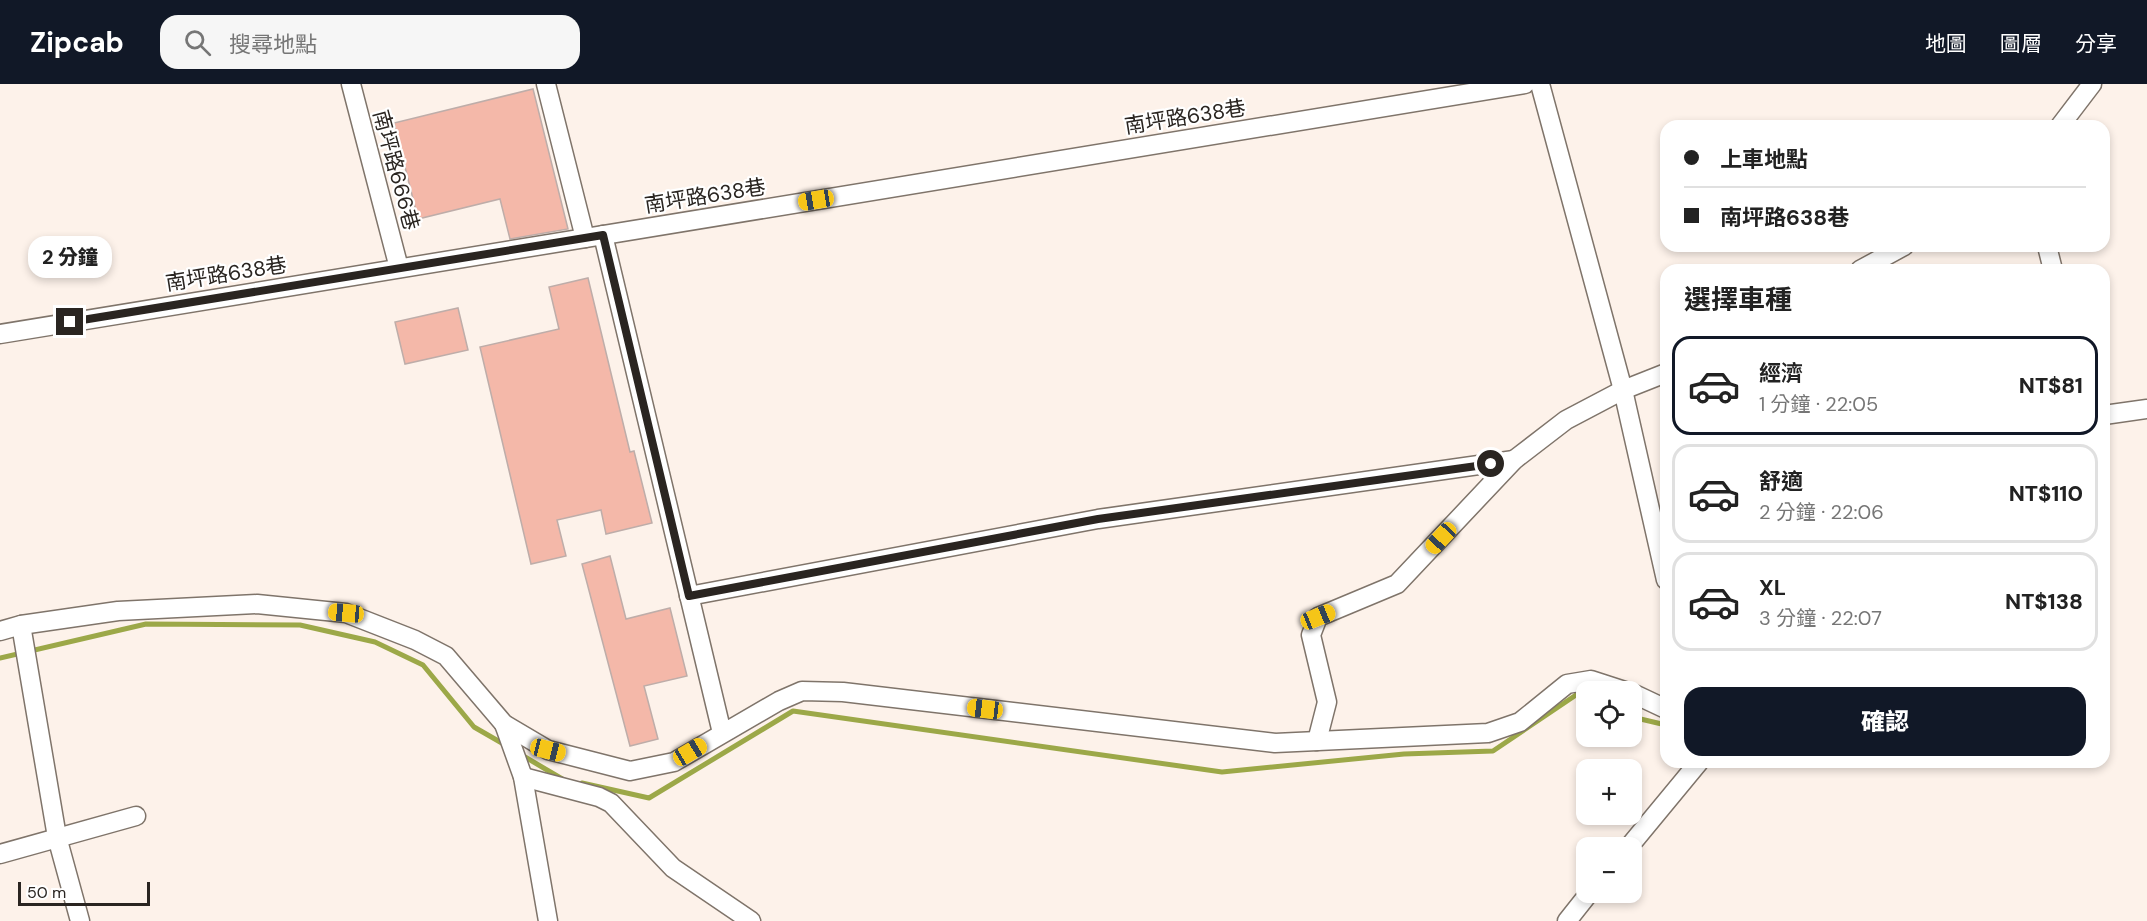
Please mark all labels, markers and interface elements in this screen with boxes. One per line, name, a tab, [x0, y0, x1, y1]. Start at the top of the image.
search box	[160, 15, 580, 69]
text: Zipcab	[30, 24, 124, 61]
icon: search	[181, 26, 214, 59]
text: 搜尋地點	[229, 30, 317, 59]
text: 地圖	[1925, 30, 1967, 58]
text: 圖層	[2000, 30, 2042, 58]
text: 分享	[2075, 30, 2117, 58]
street label: 南坪路638巷	[1122, 94, 1248, 140]
street label: 南坪路666巷	[366, 107, 426, 233]
text: 上車地點	[1720, 145, 1808, 174]
street label: 南坪路638巷	[642, 173, 768, 219]
car	[797, 188, 835, 212]
text: 南坪路638巷	[1720, 203, 1849, 232]
callout: 2 分鐘	[28, 235, 112, 277]
text: 2 分鐘	[42, 244, 98, 270]
street label: 南坪路638巷	[163, 251, 289, 297]
text: 選擇車種	[1684, 282, 1792, 317]
route end	[56, 308, 83, 335]
icon: car	[1687, 359, 1741, 413]
text: 經濟	[1759, 359, 1803, 388]
text: NT$81	[2019, 371, 2083, 400]
text: 1 分鐘 · 22:05	[1759, 391, 1878, 417]
route start	[1477, 450, 1504, 477]
icon: car	[1687, 467, 1741, 521]
text: 舒適	[1759, 467, 1803, 496]
text: NT$110	[2009, 479, 2083, 508]
text: 2 分鐘 · 22:06	[1759, 499, 1884, 525]
car	[1422, 519, 1460, 557]
text: XL	[1759, 573, 1786, 602]
icon: car	[1687, 575, 1741, 629]
text: NT$138	[2005, 587, 2083, 616]
car	[327, 602, 365, 624]
car	[1298, 602, 1338, 632]
text: 3 分鐘 · 22:07	[1759, 605, 1882, 631]
map controls	[1576, 681, 1642, 903]
button: locate	[1576, 681, 1642, 747]
button: 確認	[1684, 687, 2086, 756]
car	[966, 698, 1004, 720]
car	[670, 735, 710, 769]
car	[528, 737, 568, 763]
button: +	[1576, 759, 1642, 825]
button: −	[1576, 837, 1642, 903]
scale bar	[18, 879, 150, 906]
text: 50 m	[27, 882, 66, 903]

